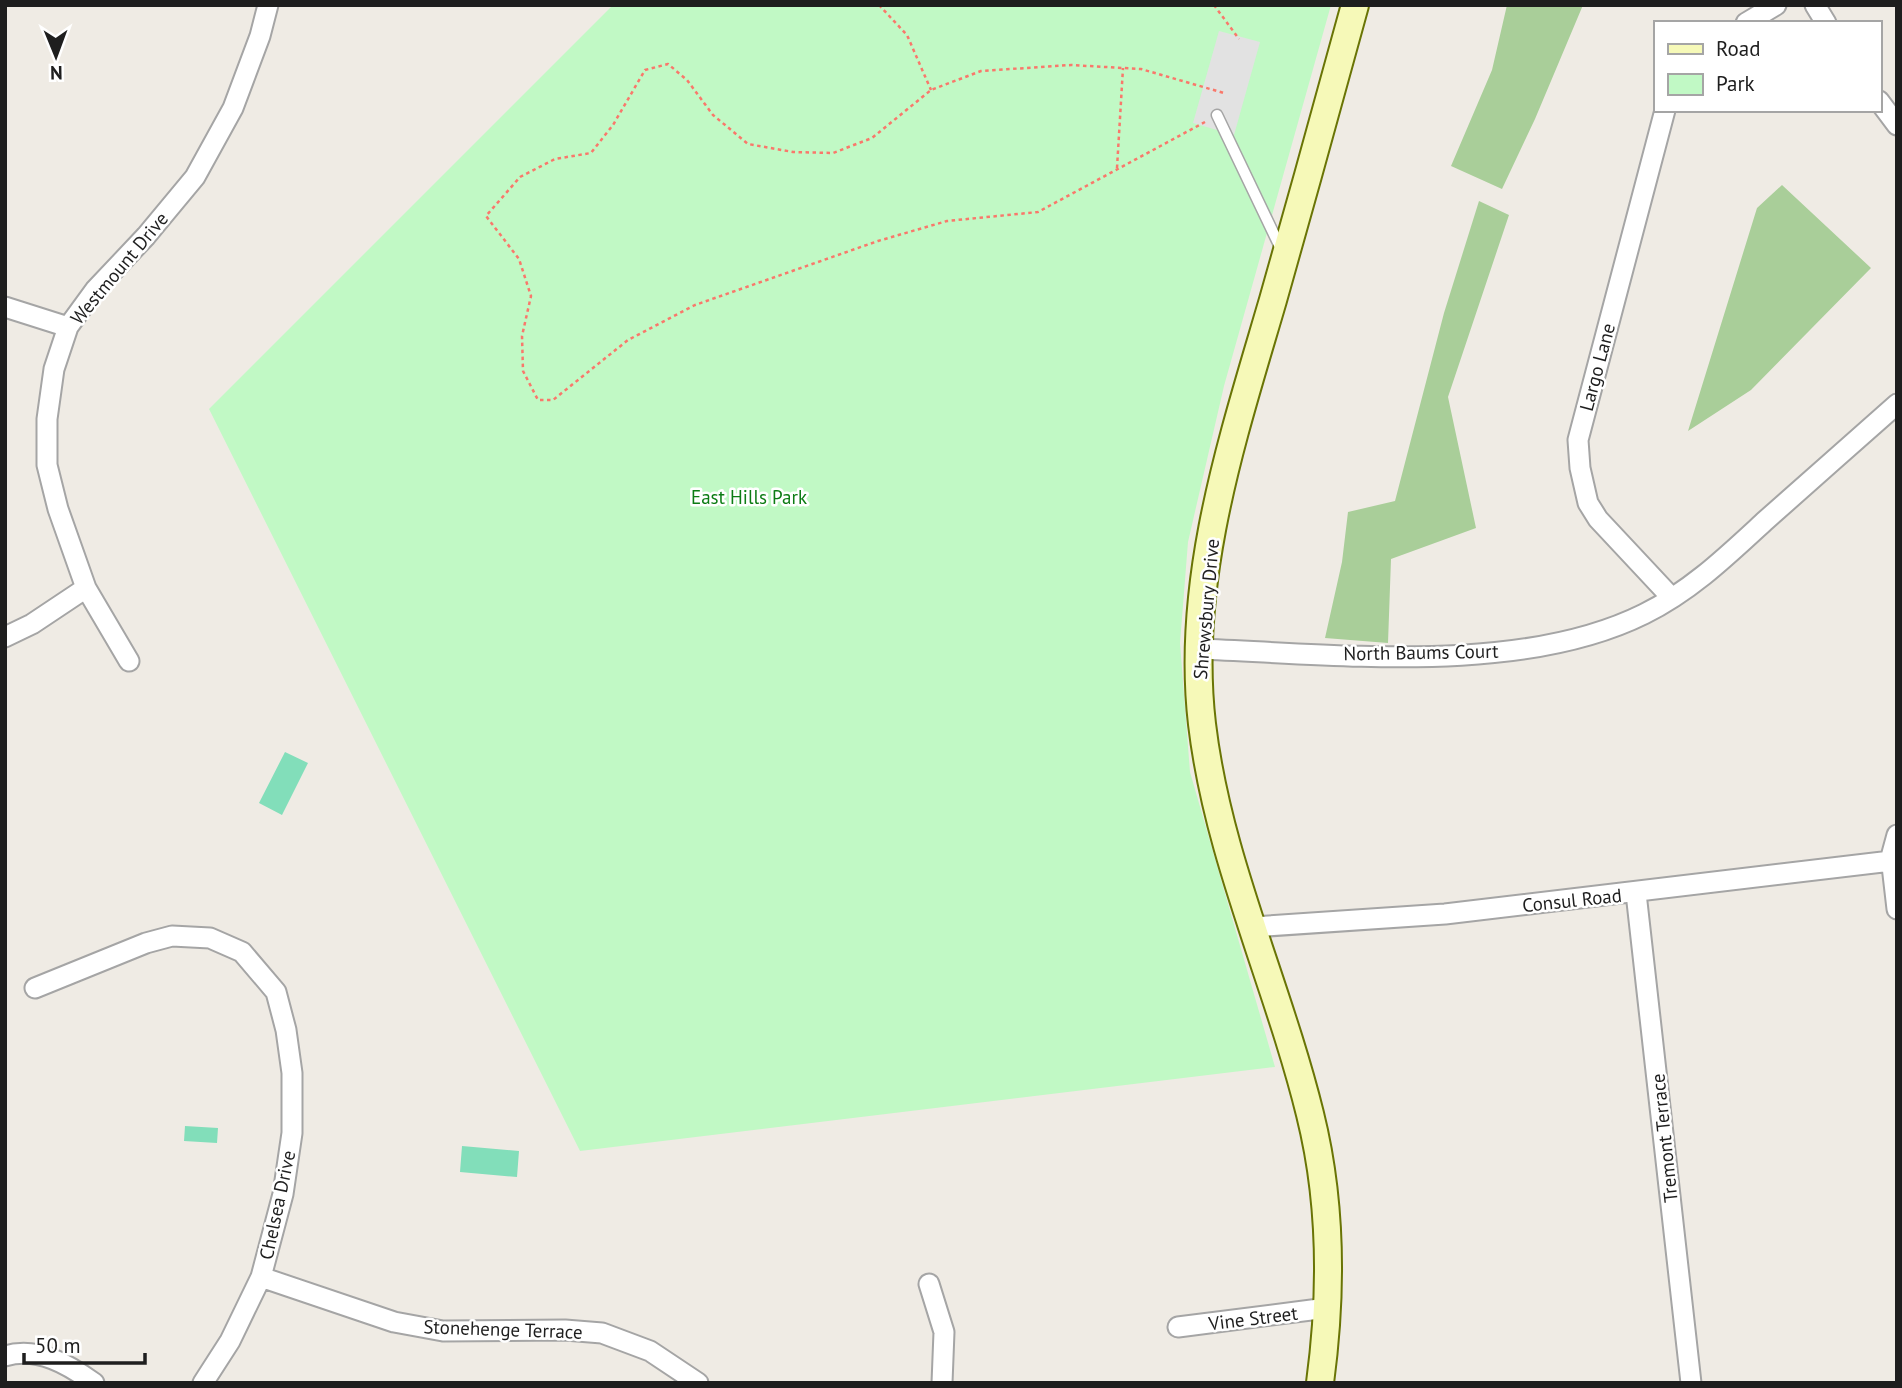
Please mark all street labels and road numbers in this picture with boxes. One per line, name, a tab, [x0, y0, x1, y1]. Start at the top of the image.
street label: Westmount Drive	[65, 207, 173, 329]
street label: Largo Lane	[1574, 321, 1620, 413]
street label: Shrewsbury Drive	[1188, 538, 1224, 680]
street label: North Baums Court	[1343, 639, 1499, 665]
street label: Consul Road	[1521, 883, 1623, 917]
street label: Tremont Terrace	[1645, 1072, 1683, 1204]
street label: Chelsea Drive	[254, 1148, 300, 1262]
street label: Vine Street	[1206, 1301, 1299, 1335]
street label: Stonehenge Terrace	[423, 1314, 583, 1344]

